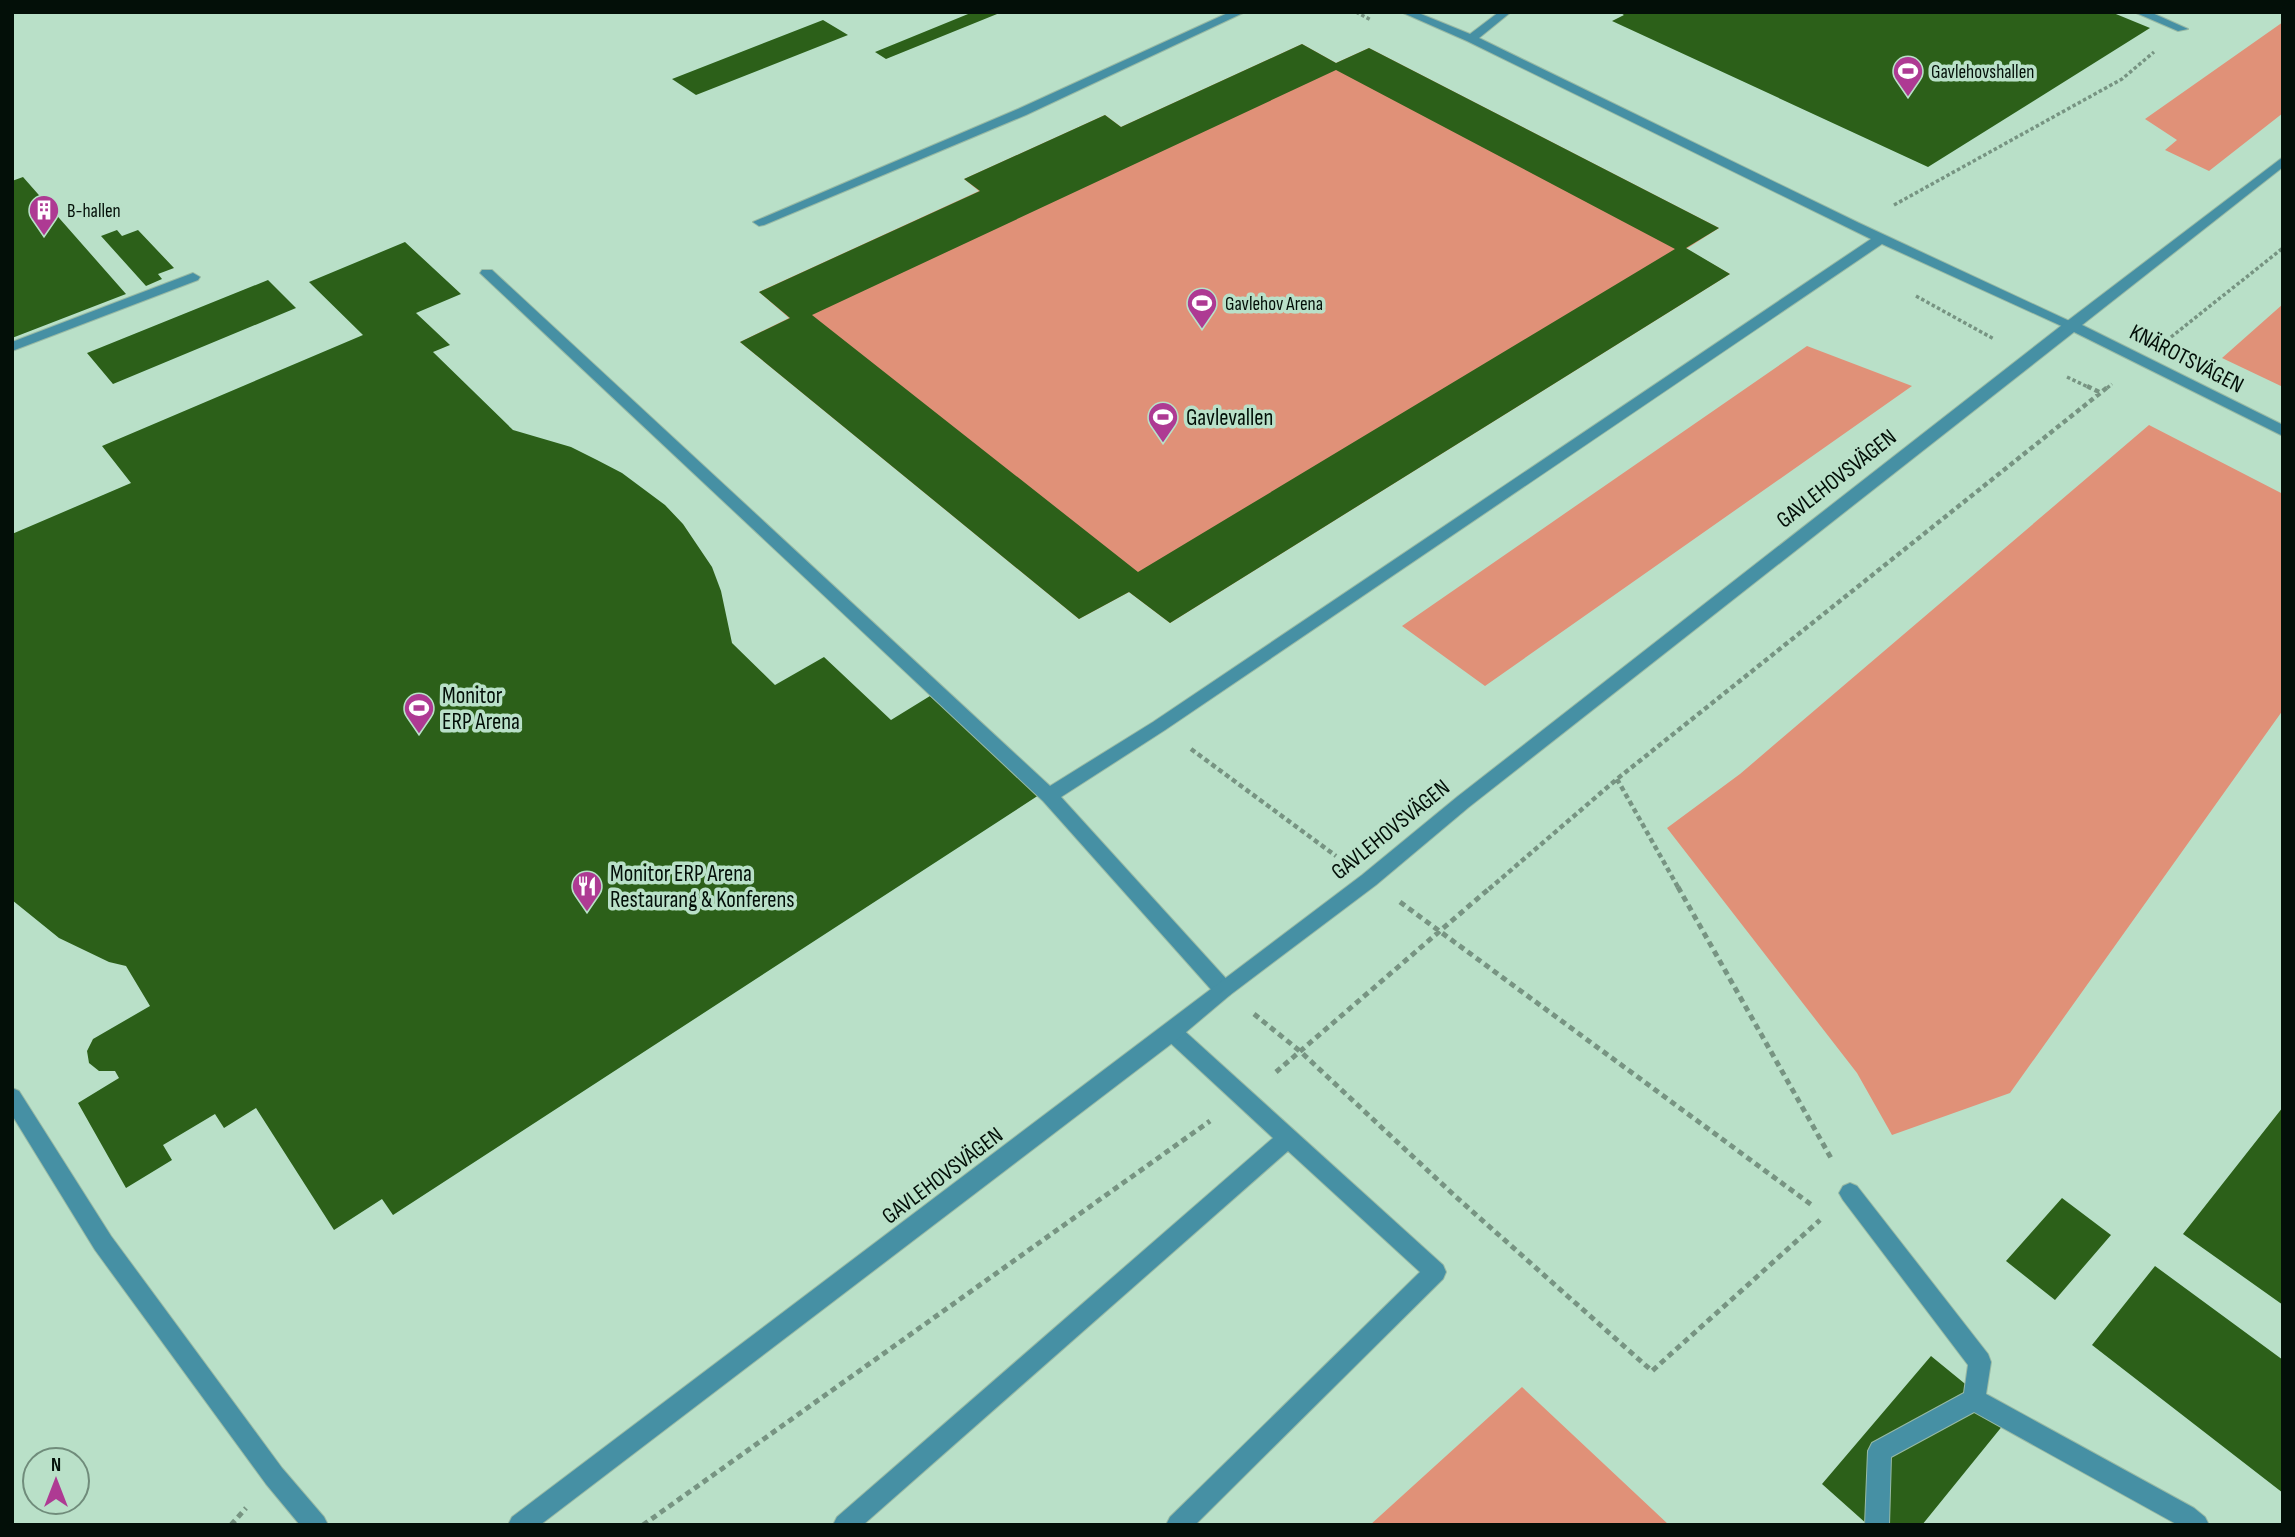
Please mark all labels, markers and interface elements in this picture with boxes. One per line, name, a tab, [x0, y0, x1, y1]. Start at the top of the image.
sports icon: Gavlehovshallen	[1891, 54, 1925, 98]
place label: Gavlehovshallen	[1931, 61, 2034, 84]
building icon: B-hallen	[27, 193, 61, 237]
place label: B-hallen	[67, 200, 121, 223]
sports icon: Gavlehov Arena	[1185, 286, 1219, 330]
place label: Gavlehov Arena	[1225, 293, 1323, 316]
street label: KNÄROTSVÄGEN	[2125, 318, 2248, 400]
sports icon: Gavlevallen	[1146, 400, 1180, 444]
place label: Gavlevallen	[1186, 404, 1273, 432]
street label: GAVLEHOVSVÄGEN	[1771, 423, 1902, 534]
place label: Monitor ERP Arena	[442, 682, 520, 736]
sports icon: Monitor ERP Arena	[402, 691, 436, 735]
street label: GAVLEHOVSVÄGEN	[1326, 774, 1455, 886]
place label: Monitor ERP Arena Restaurang & Konferens	[610, 860, 795, 914]
restaurant icon: Monitor ERP Arena Restaurang & Konferens	[570, 869, 604, 913]
street label: GAVLEHOVSVÄGEN	[877, 1121, 1009, 1230]
north arrow	[21, 1446, 91, 1516]
text: N	[51, 1454, 61, 1477]

